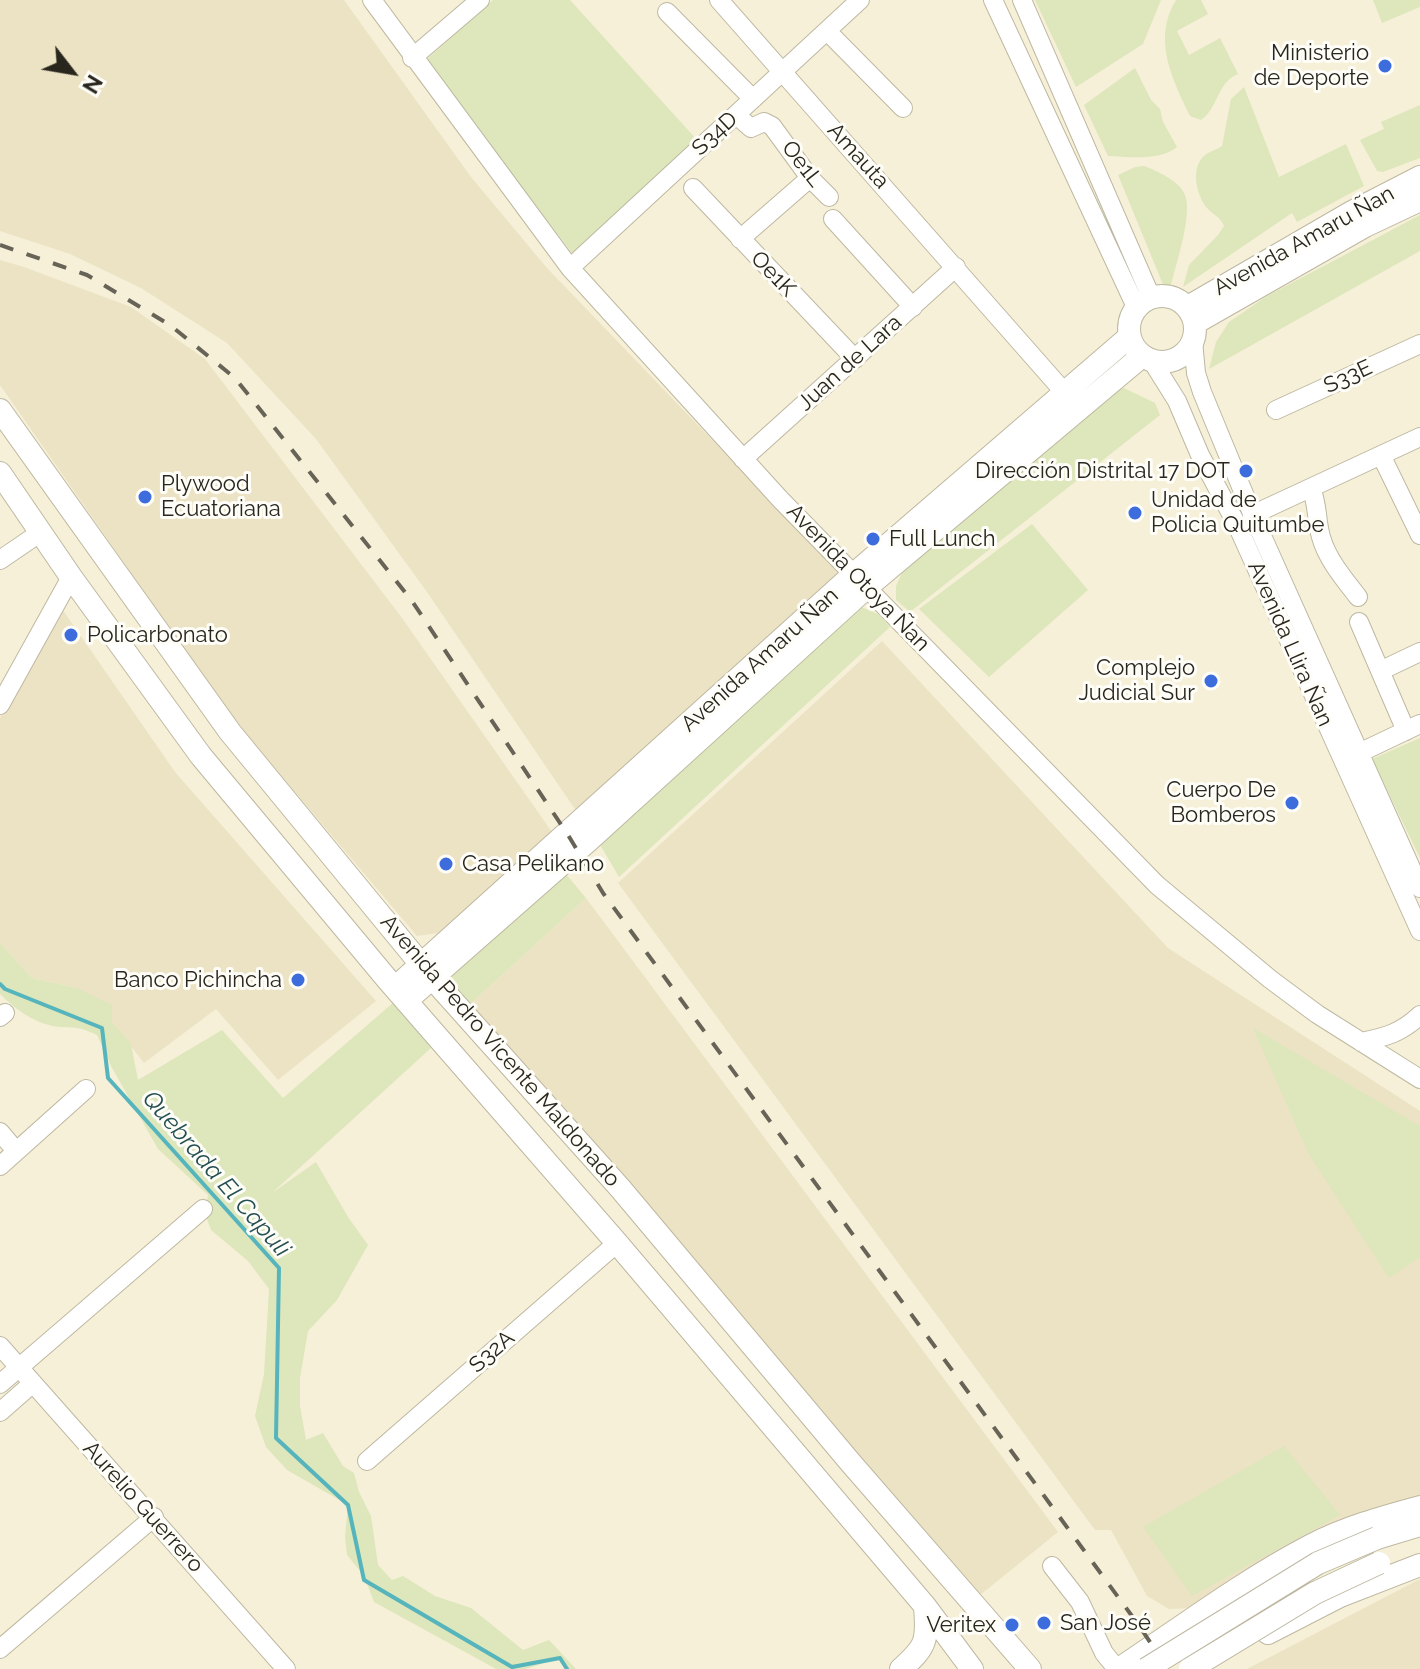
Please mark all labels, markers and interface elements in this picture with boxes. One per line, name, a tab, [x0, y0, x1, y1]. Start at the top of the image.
north arrow	[32, 32, 112, 112]
place label: Ministerio de Deporte	[1254, 40, 1369, 92]
marker: Ministerio de Deporte	[1376, 57, 1394, 75]
text: N	[77, 70, 108, 98]
street label: S34D	[687, 106, 743, 162]
street label: Amauta	[822, 118, 894, 194]
street label: Oe1L	[776, 136, 828, 192]
street label: Avenida Amaru Ñan	[1209, 180, 1399, 302]
street label: Oe1K	[745, 246, 801, 302]
street label: Juan de Lara	[793, 309, 907, 417]
street label: S33E	[1320, 354, 1376, 400]
place label: Dirección Distrital 17 DOT	[975, 458, 1230, 484]
marker: Dirección Distrital 17 DOT	[1237, 462, 1255, 480]
place label: Plywood Ecuatoriana	[161, 471, 281, 522]
place label: Unidad de Policia Quitumbe	[1151, 487, 1324, 538]
marker: Plywood Ecuatoriana	[136, 488, 154, 506]
street label: Avenida Otoya Ñan	[781, 499, 935, 657]
marker: Unidad de Policia Quitumbe	[1126, 504, 1144, 522]
place label: Full Lunch	[889, 526, 995, 552]
marker: Full Lunch	[864, 530, 882, 548]
street label: Avenida Llira Ñan	[1242, 557, 1338, 731]
street label: Avenida Amaru Ñan	[676, 582, 844, 738]
place label: Policarbonato	[87, 622, 228, 648]
marker: Policarbonato	[62, 626, 80, 644]
place label: Complejo Judicial Sur	[1078, 655, 1195, 706]
marker: Complejo Judicial Sur	[1202, 672, 1220, 690]
place label: Cuerpo De Bomberos	[1166, 777, 1276, 828]
marker: Cuerpo De Bomberos	[1283, 794, 1301, 812]
place label: Casa Pelikano	[462, 851, 604, 877]
marker: Casa Pelikano	[437, 855, 455, 873]
street label: Avenida Pedro Vicente Maldonado	[375, 910, 625, 1192]
place label: Banco Pichincha	[114, 967, 282, 993]
marker: Banco Pichincha	[289, 971, 307, 989]
water label: Quebrada El Capuli	[136, 1085, 296, 1263]
street label: S32A	[464, 1325, 520, 1379]
street label: Aurelio Guerrero	[77, 1436, 209, 1578]
place label: San José	[1060, 1610, 1151, 1636]
place label: Veritex	[926, 1612, 996, 1638]
marker: San José	[1035, 1614, 1053, 1632]
marker: Veritex	[1003, 1616, 1021, 1634]

